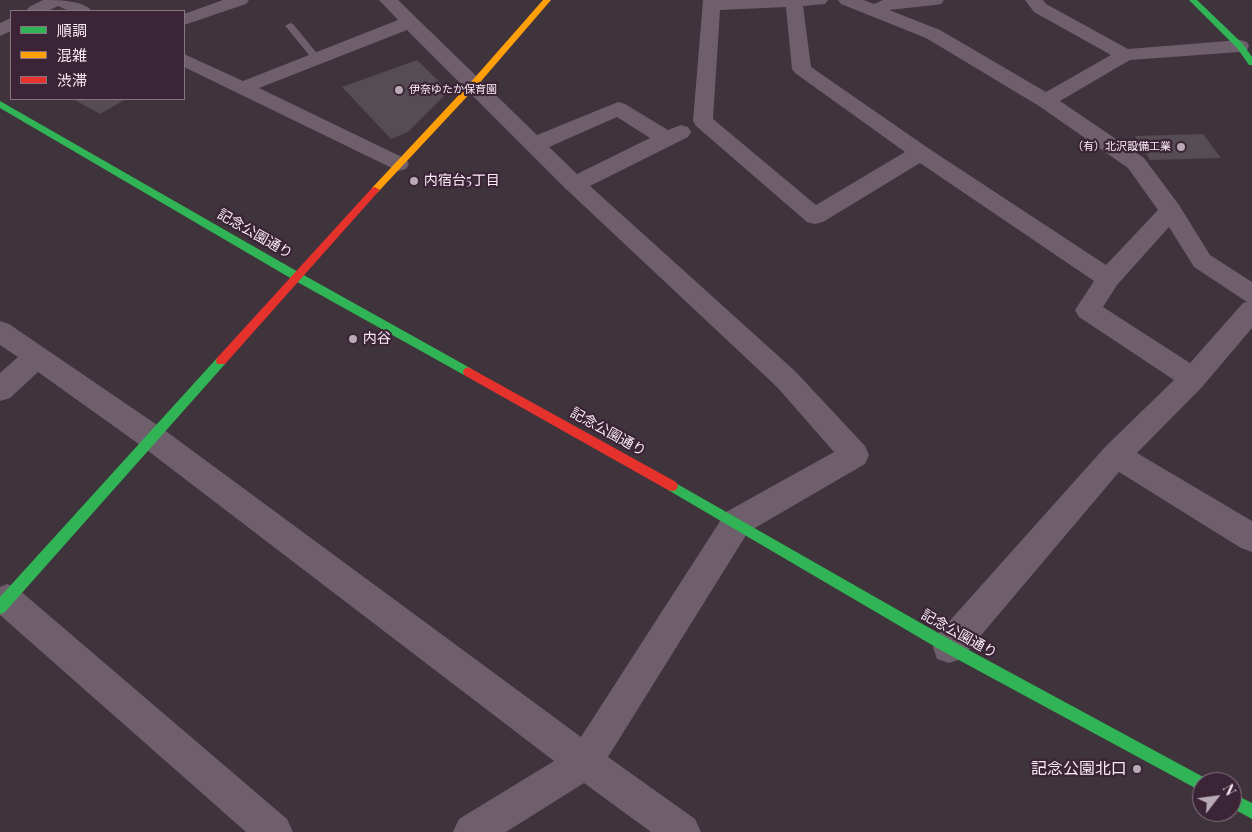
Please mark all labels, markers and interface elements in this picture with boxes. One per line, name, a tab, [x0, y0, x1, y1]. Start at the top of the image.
legend	[10, 10, 185, 100]
text: 順調	[57, 20, 87, 40]
text: 混雑	[57, 45, 87, 65]
text: 渋滞	[57, 70, 87, 90]
place label: 伊奈ゆたか保育園	[409, 83, 497, 97]
marker: 伊奈ゆたか保育園	[393, 84, 405, 96]
place label: （有）北沢設備工業	[1072, 140, 1171, 154]
marker: （有）北沢設備工業	[1175, 141, 1187, 153]
place label: 内宿台5丁目	[424, 173, 500, 189]
marker: 内宿台5丁目	[408, 175, 420, 187]
street label: 記念公園通り	[214, 206, 296, 262]
place label: 内谷	[363, 331, 391, 347]
marker: 内谷	[347, 333, 359, 345]
street label: 記念公園通り	[567, 404, 649, 460]
street label: 記念公園通り	[918, 606, 1000, 662]
place label: 記念公園北口	[1031, 759, 1127, 779]
marker: 記念公園北口	[1131, 763, 1143, 775]
north arrow	[1192, 772, 1242, 822]
text: N	[1219, 781, 1240, 799]

